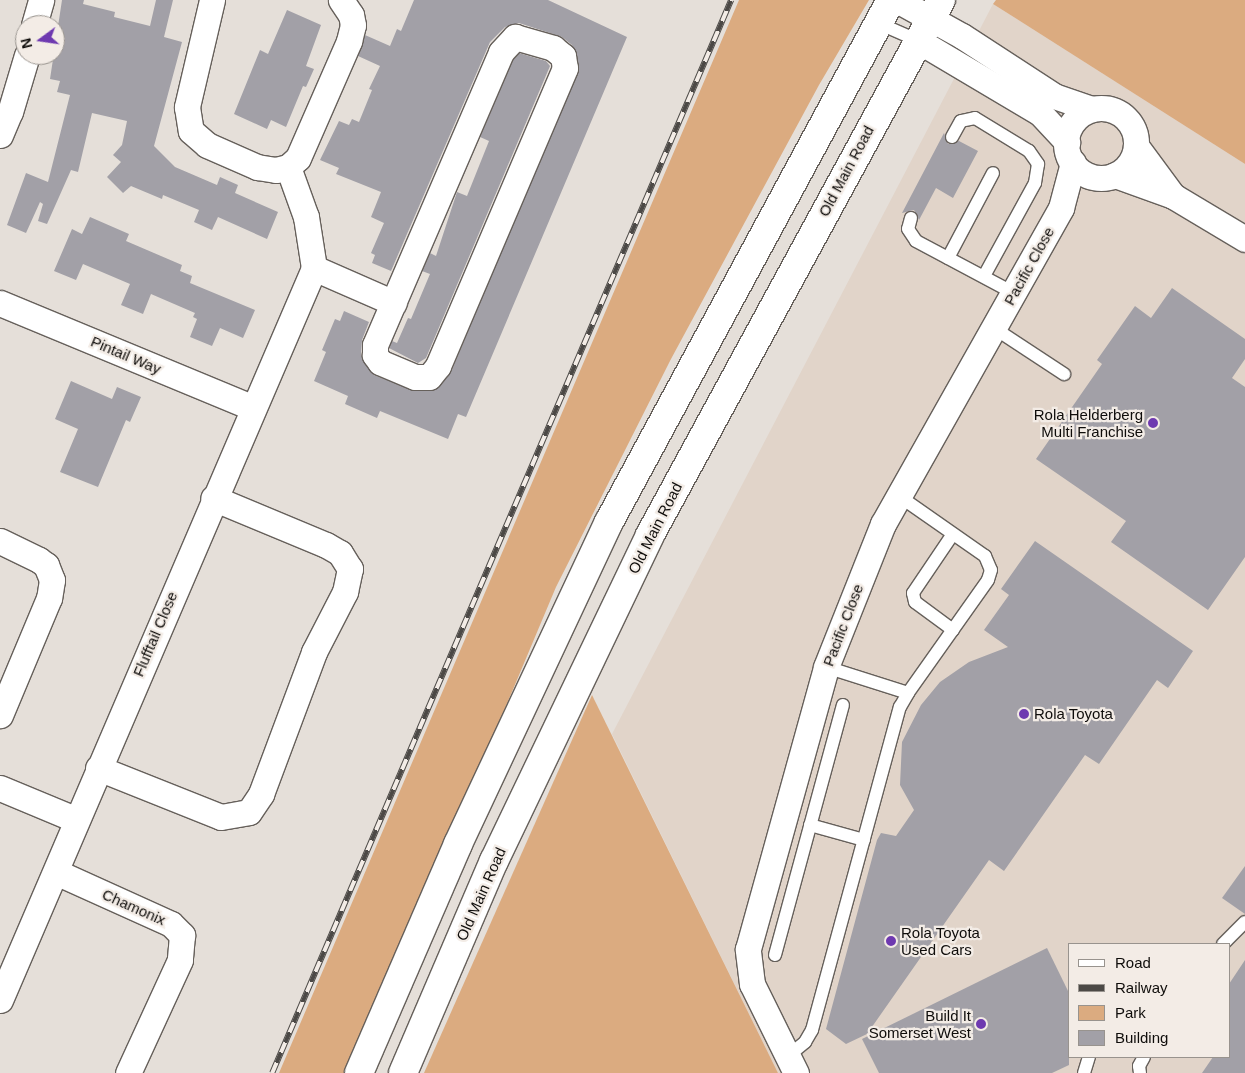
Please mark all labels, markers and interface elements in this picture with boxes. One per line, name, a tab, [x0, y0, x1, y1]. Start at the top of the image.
north arrow	[15, 15, 65, 65]
text: N	[17, 37, 35, 50]
street label: Old Main Road	[815, 123, 877, 219]
street label: Pacific Close	[1000, 224, 1058, 308]
street label: Pintail Way	[88, 332, 164, 378]
place label: Rola Helderberg Multi Franchise	[1034, 405, 1143, 440]
marker: Rola Helderberg Multi Franchise	[1147, 417, 1159, 429]
street label: Old Main Road	[624, 479, 686, 577]
street label: Pacific Close	[819, 581, 867, 669]
street label: Flufftail Close	[129, 589, 181, 679]
place label: Rola Toyota	[1034, 705, 1113, 723]
marker: Rola Toyota	[1018, 708, 1030, 720]
street label: Old Main Road	[452, 845, 510, 943]
street label: Chamonix	[99, 885, 169, 929]
place label: Rola Toyota Used Cars	[901, 923, 980, 958]
marker: Rola Toyota Used Cars	[885, 935, 897, 947]
legend	[1068, 943, 1230, 1058]
text: Road	[1115, 954, 1151, 971]
text: Railway	[1115, 979, 1168, 996]
text: Park	[1115, 1004, 1146, 1021]
place label: Build It Somerset West	[869, 1006, 971, 1041]
marker: Build It Somerset West	[975, 1018, 987, 1030]
text: Building	[1115, 1029, 1168, 1046]

